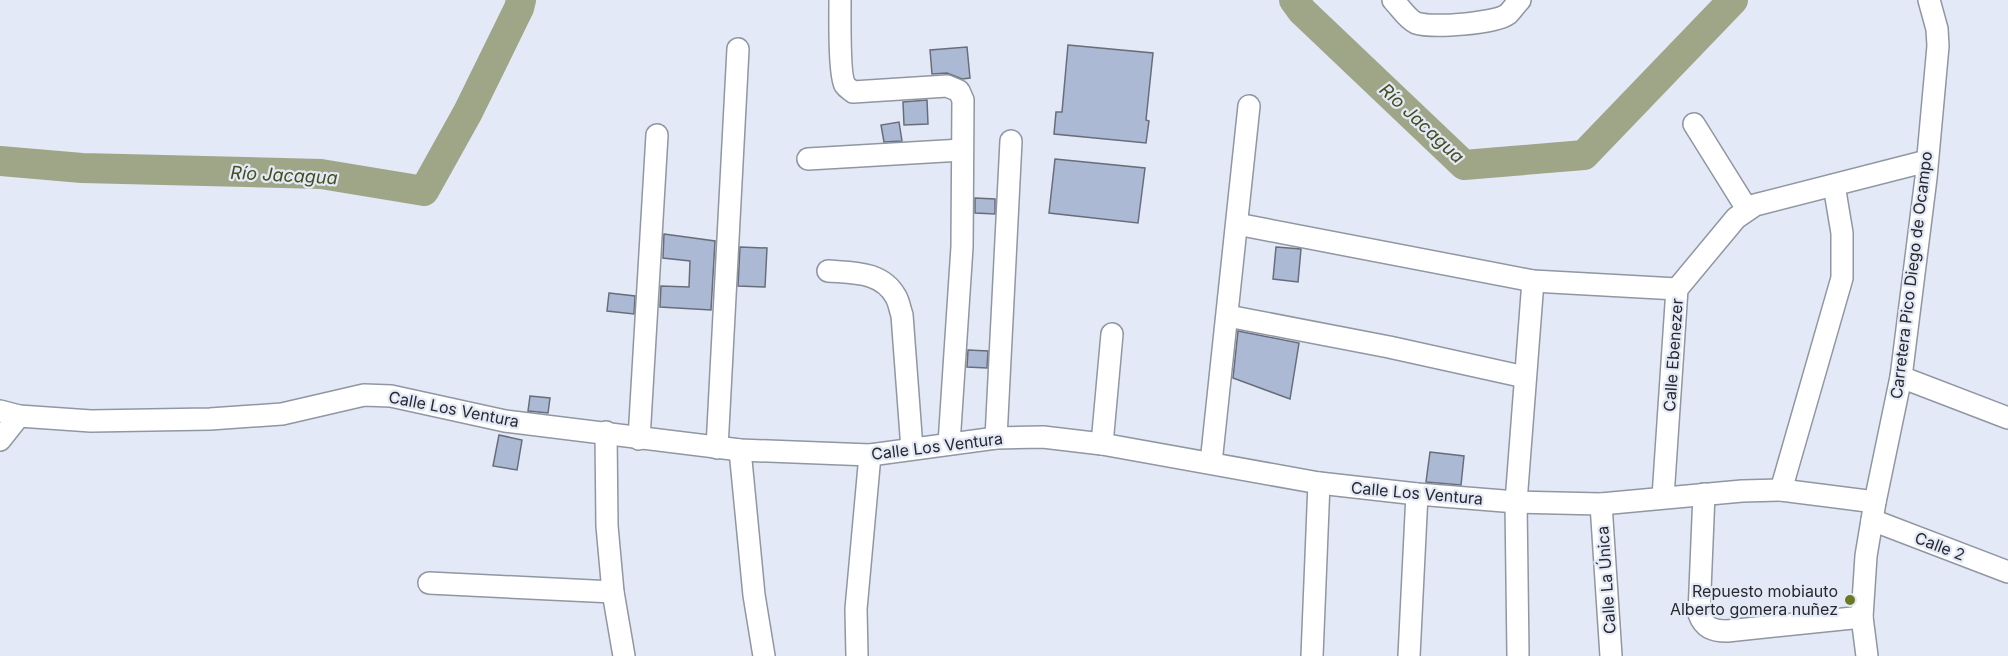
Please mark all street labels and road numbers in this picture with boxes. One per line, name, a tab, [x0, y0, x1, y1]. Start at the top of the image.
street label: Carretera Pico Diego de Ocampo	[1886, 150, 1936, 400]
street label: Calle Ebenezer	[1659, 298, 1687, 412]
street label: Calle Los Ventura	[387, 387, 521, 431]
street label: Calle Los Ventura	[870, 428, 1004, 464]
street label: Calle Los Ventura	[1350, 477, 1484, 509]
street label: Calle La Única	[1592, 525, 1620, 635]
street label: Calle 2	[1912, 527, 1968, 565]

